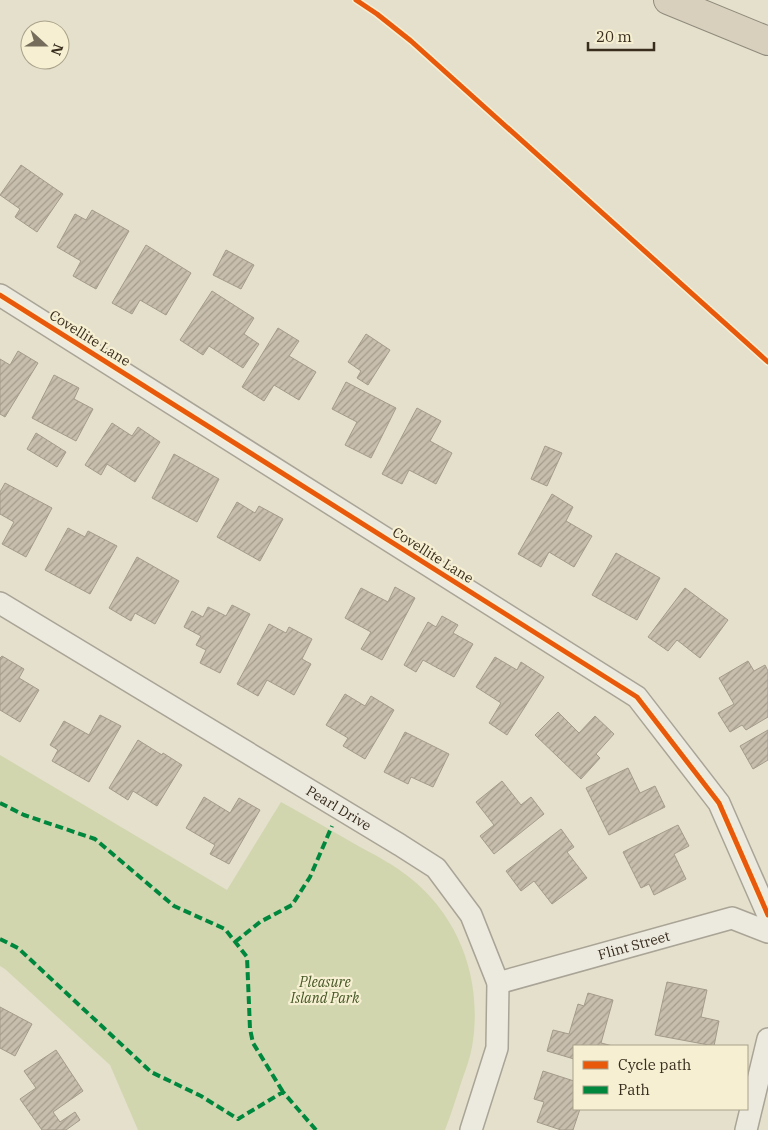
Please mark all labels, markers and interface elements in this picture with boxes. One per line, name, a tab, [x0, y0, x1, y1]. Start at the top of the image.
north arrow	[20, 20, 70, 70]
scale bar	[588, 20, 654, 52]
text: 20 m	[596, 27, 632, 46]
text: N	[47, 41, 68, 58]
street label: Covellite Lane	[46, 306, 134, 370]
street label: Covellite Lane	[389, 523, 477, 587]
street label: Pearl Drive	[303, 781, 375, 835]
street label: Flint Street	[596, 927, 672, 964]
park label: Pleasure Island Park	[290, 973, 360, 1007]
legend	[573, 1045, 748, 1110]
text: Cycle path	[618, 1055, 691, 1074]
text: Path	[618, 1080, 650, 1099]

